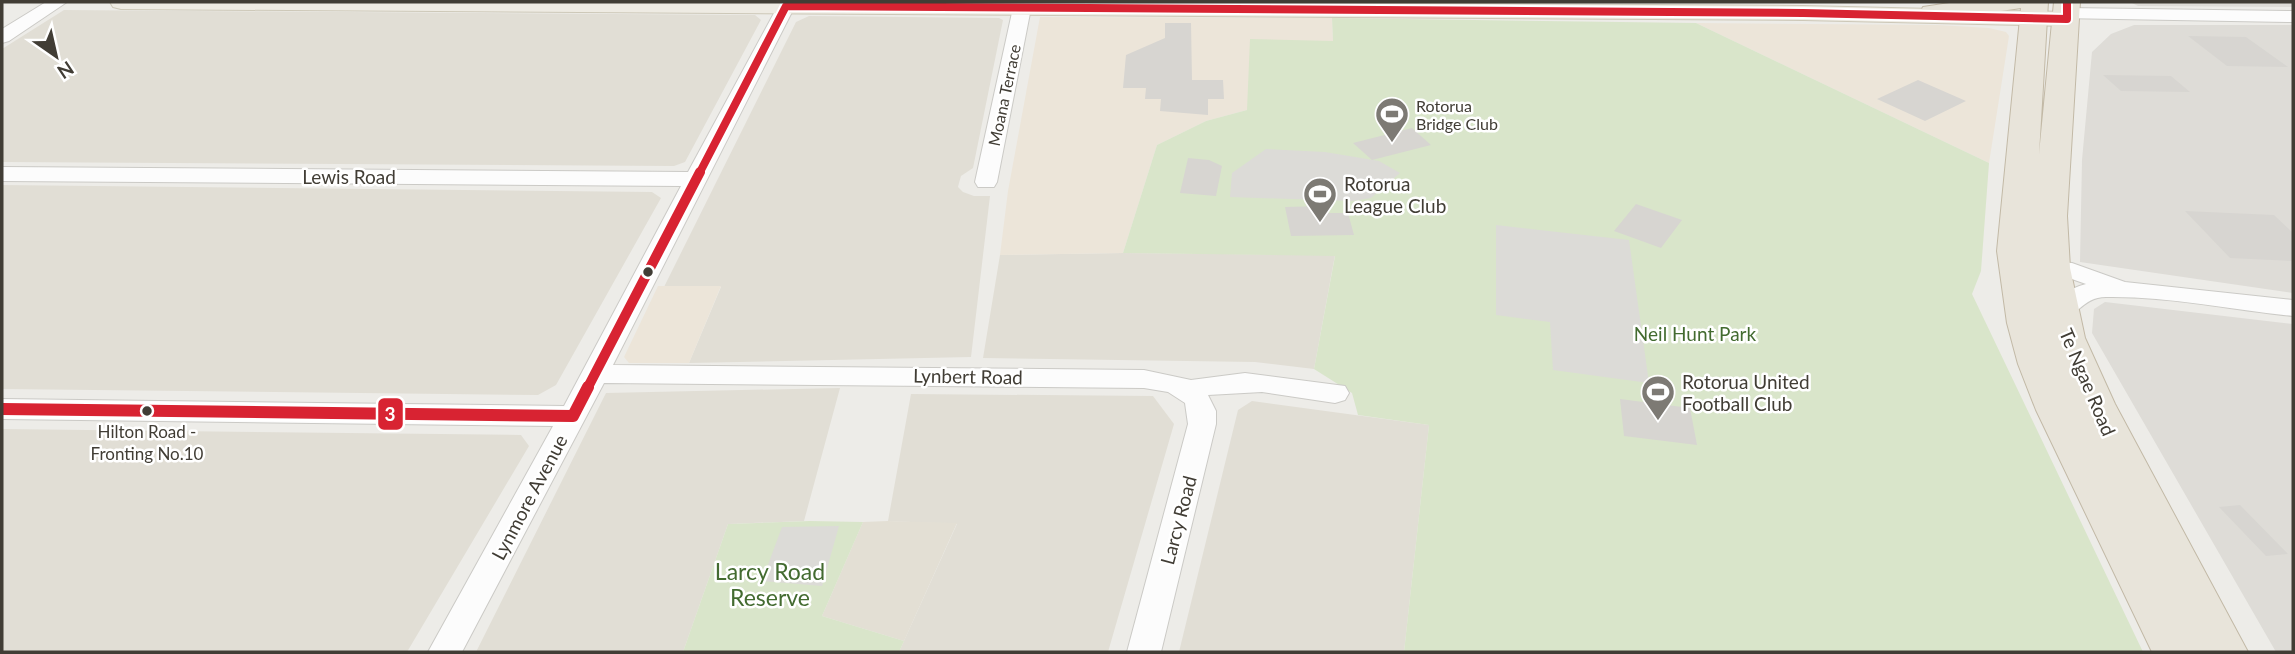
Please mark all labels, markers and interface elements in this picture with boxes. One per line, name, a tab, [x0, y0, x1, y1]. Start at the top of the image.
north arrow	[21, 21, 91, 91]
street label: Moana Terrace	[984, 42, 1024, 148]
text: N	[53, 57, 78, 84]
sports icon: Rotorua Bridge Club	[1373, 95, 1411, 144]
place label: Rotorua Bridge Club	[1416, 96, 1498, 133]
street label: Lewis Road	[302, 165, 396, 188]
place label: Rotorua League Club	[1344, 172, 1446, 217]
sports icon: Rotorua League Club	[1301, 175, 1339, 224]
unlabelled marker	[641, 265, 655, 279]
park label: Neil Hunt Park	[1634, 322, 1757, 345]
street label: Te Ngae Road	[2055, 325, 2121, 439]
street label: Lynbert Road	[913, 364, 1023, 388]
place label: Rotorua United Football Club	[1682, 370, 1810, 415]
sports icon: Rotorua United Football Club	[1639, 373, 1677, 422]
line badge: 3	[377, 397, 404, 431]
text: 3	[384, 402, 396, 425]
marker: Hilton Road - Fronting No.10	[140, 404, 154, 418]
place label: Hilton Road - Fronting No.10	[91, 421, 204, 464]
street label: Lynmore Avenue	[486, 430, 572, 564]
street label: Larcy Road	[1155, 473, 1201, 567]
park label: Larcy Road Reserve	[715, 557, 825, 611]

